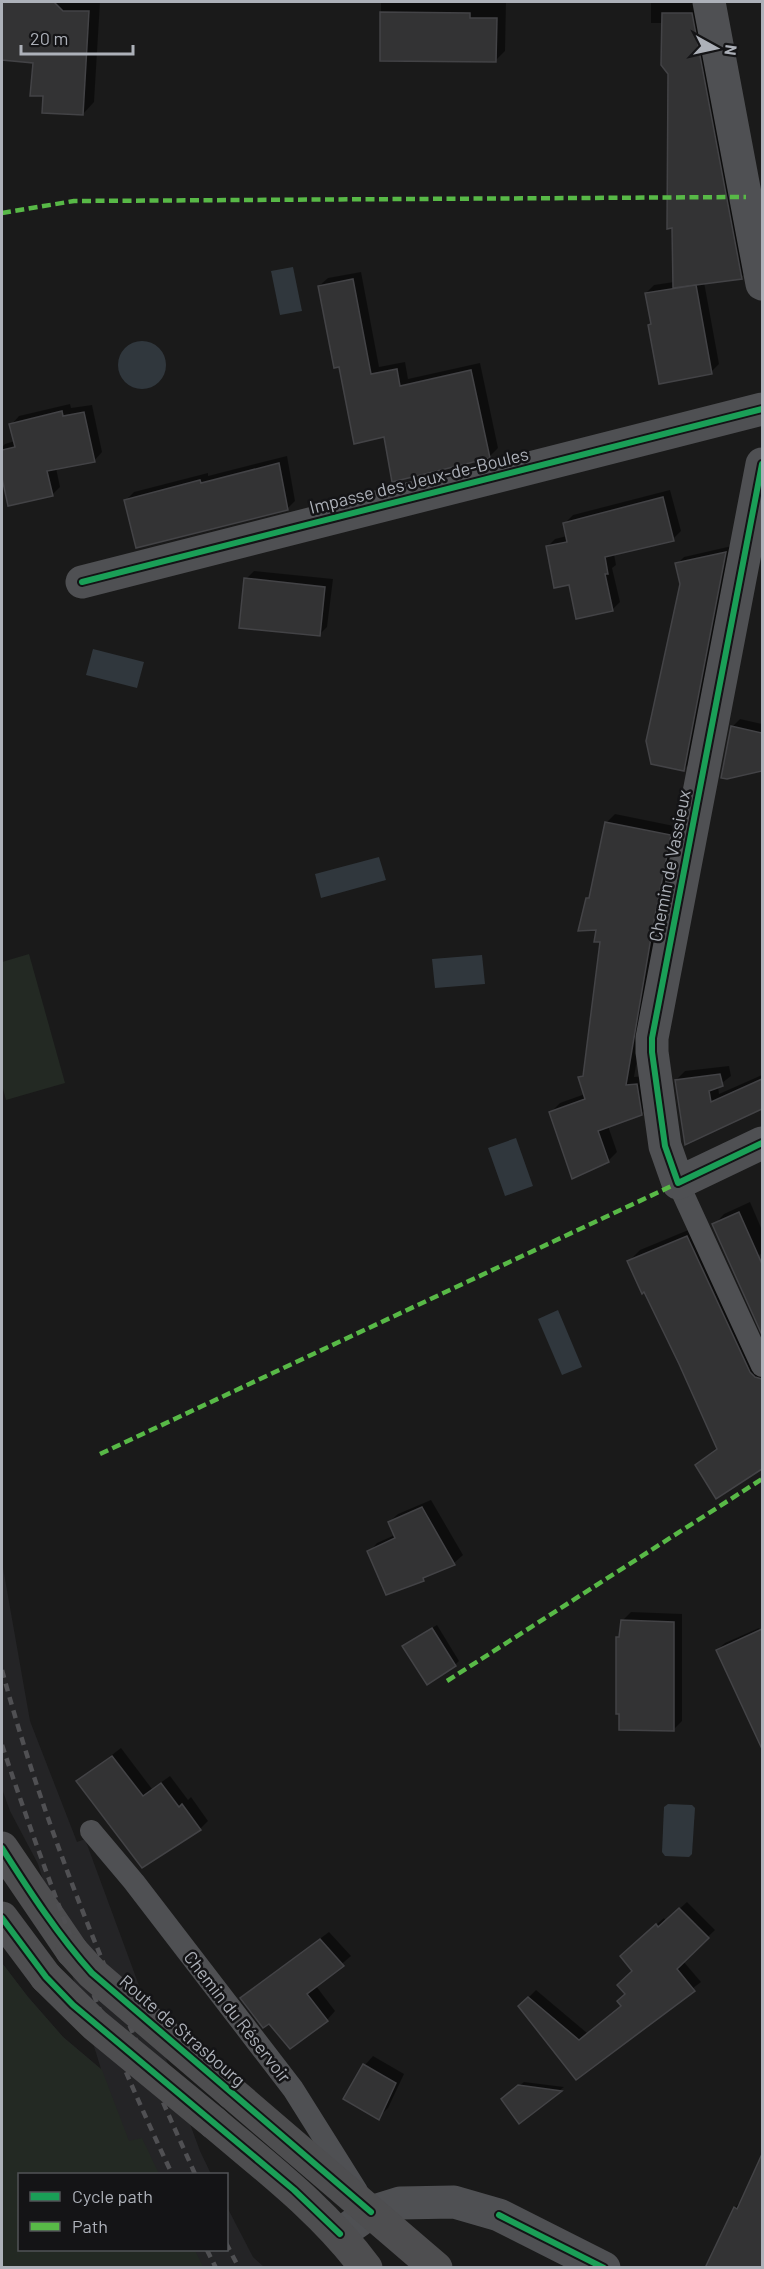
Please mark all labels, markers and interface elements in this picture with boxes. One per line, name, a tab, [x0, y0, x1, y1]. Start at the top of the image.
scale bar	[21, 18, 134, 56]
north arrow	[686, 18, 746, 78]
text: 20 m	[30, 27, 68, 49]
text: N	[721, 44, 741, 57]
street label: Impasse des Jeux-de-Boules	[307, 442, 531, 518]
street label: Chemin de Vassieux	[643, 788, 695, 944]
street label: Chemin du Réservoir	[180, 1946, 296, 2087]
street label: Route de Strasbourg	[115, 1970, 250, 2091]
legend	[18, 2173, 228, 2251]
text: Cycle path	[72, 2185, 153, 2207]
text: Path	[72, 2215, 108, 2237]

